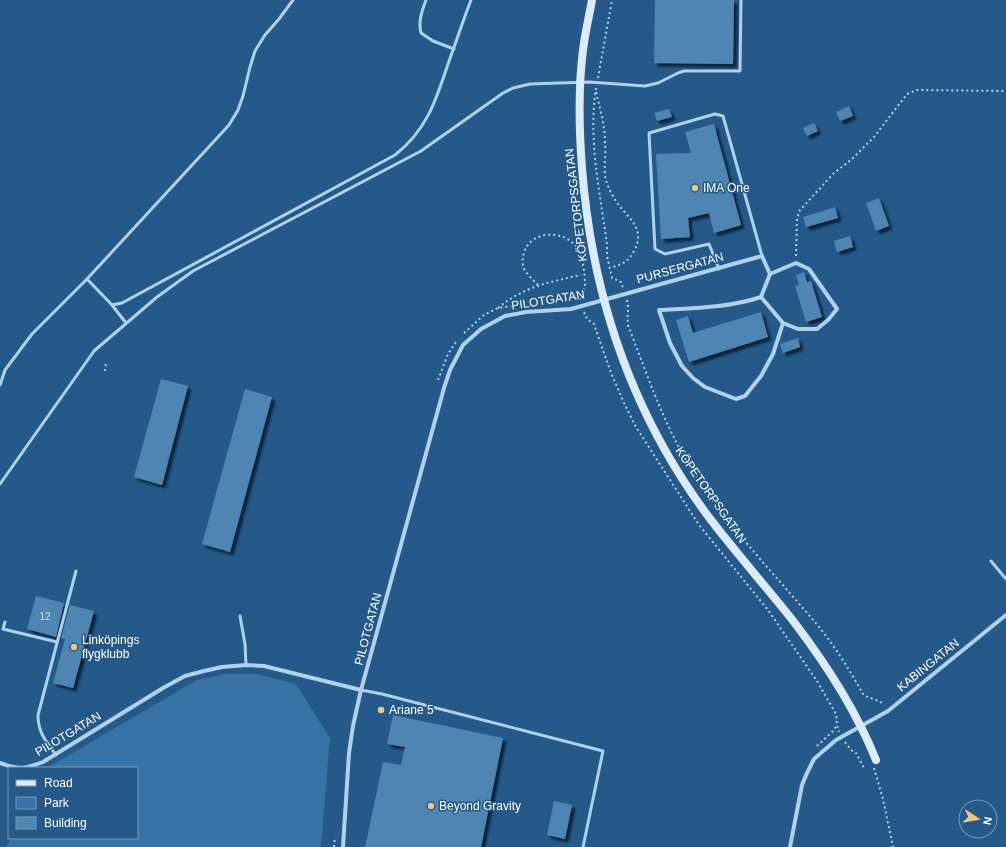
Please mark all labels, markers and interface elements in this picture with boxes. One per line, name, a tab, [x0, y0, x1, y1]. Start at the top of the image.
street label: KÖPETORPSGATAN	[562, 148, 590, 262]
place label: IMA One	[703, 181, 750, 195]
marker: IMA One	[690, 183, 700, 193]
street label: PURSERGATAN	[635, 250, 725, 286]
street label: PILOTGATAN	[510, 287, 586, 313]
street label: KÖPETORPSGATAN	[673, 444, 749, 546]
street label: PILOTGATAN	[352, 591, 384, 667]
house number: 12	[39, 611, 51, 622]
place label: Linköpings flygklubb	[82, 633, 139, 661]
street label: KABINGATAN	[894, 636, 962, 694]
marker: Linköpings flygklubb	[69, 642, 79, 652]
place label: Ariane 5	[389, 703, 434, 717]
marker: Ariane 5	[376, 705, 386, 715]
street label: PILOTGATAN	[33, 709, 103, 759]
legend	[8, 767, 138, 839]
text: Road	[44, 776, 73, 790]
text: Park	[44, 796, 70, 810]
place label: Beyond Gravity	[439, 799, 521, 813]
north arrow	[958, 799, 998, 839]
marker: Beyond Gravity	[426, 801, 436, 811]
text: Building	[44, 816, 87, 830]
text: N	[981, 816, 994, 826]

